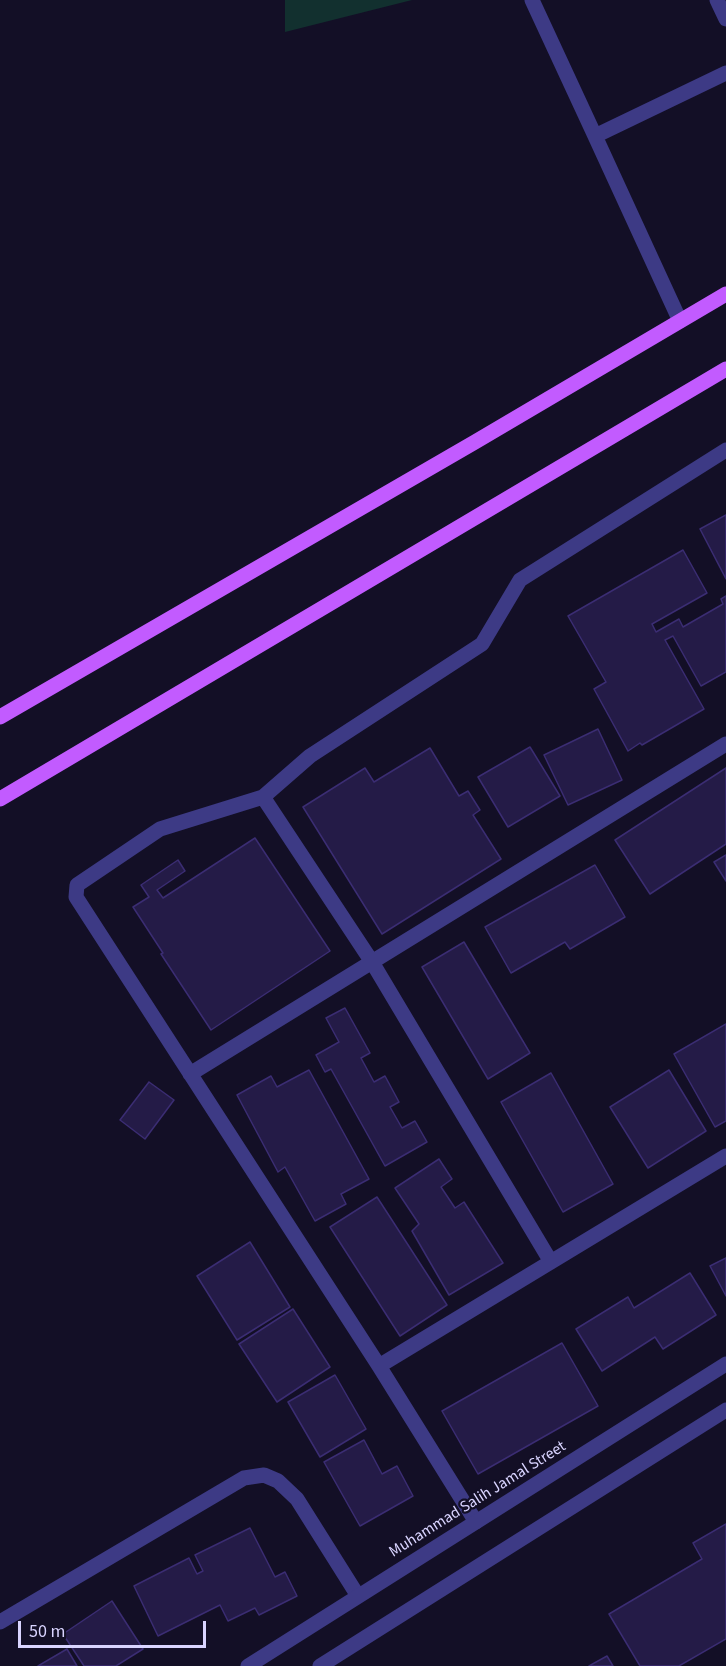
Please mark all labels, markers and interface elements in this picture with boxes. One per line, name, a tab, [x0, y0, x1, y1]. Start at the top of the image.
street label: Muhammad Salih Jamal Street	[386, 1438, 570, 1562]
scale bar	[21, 1609, 208, 1647]
text: 50 m	[29, 1619, 65, 1644]

